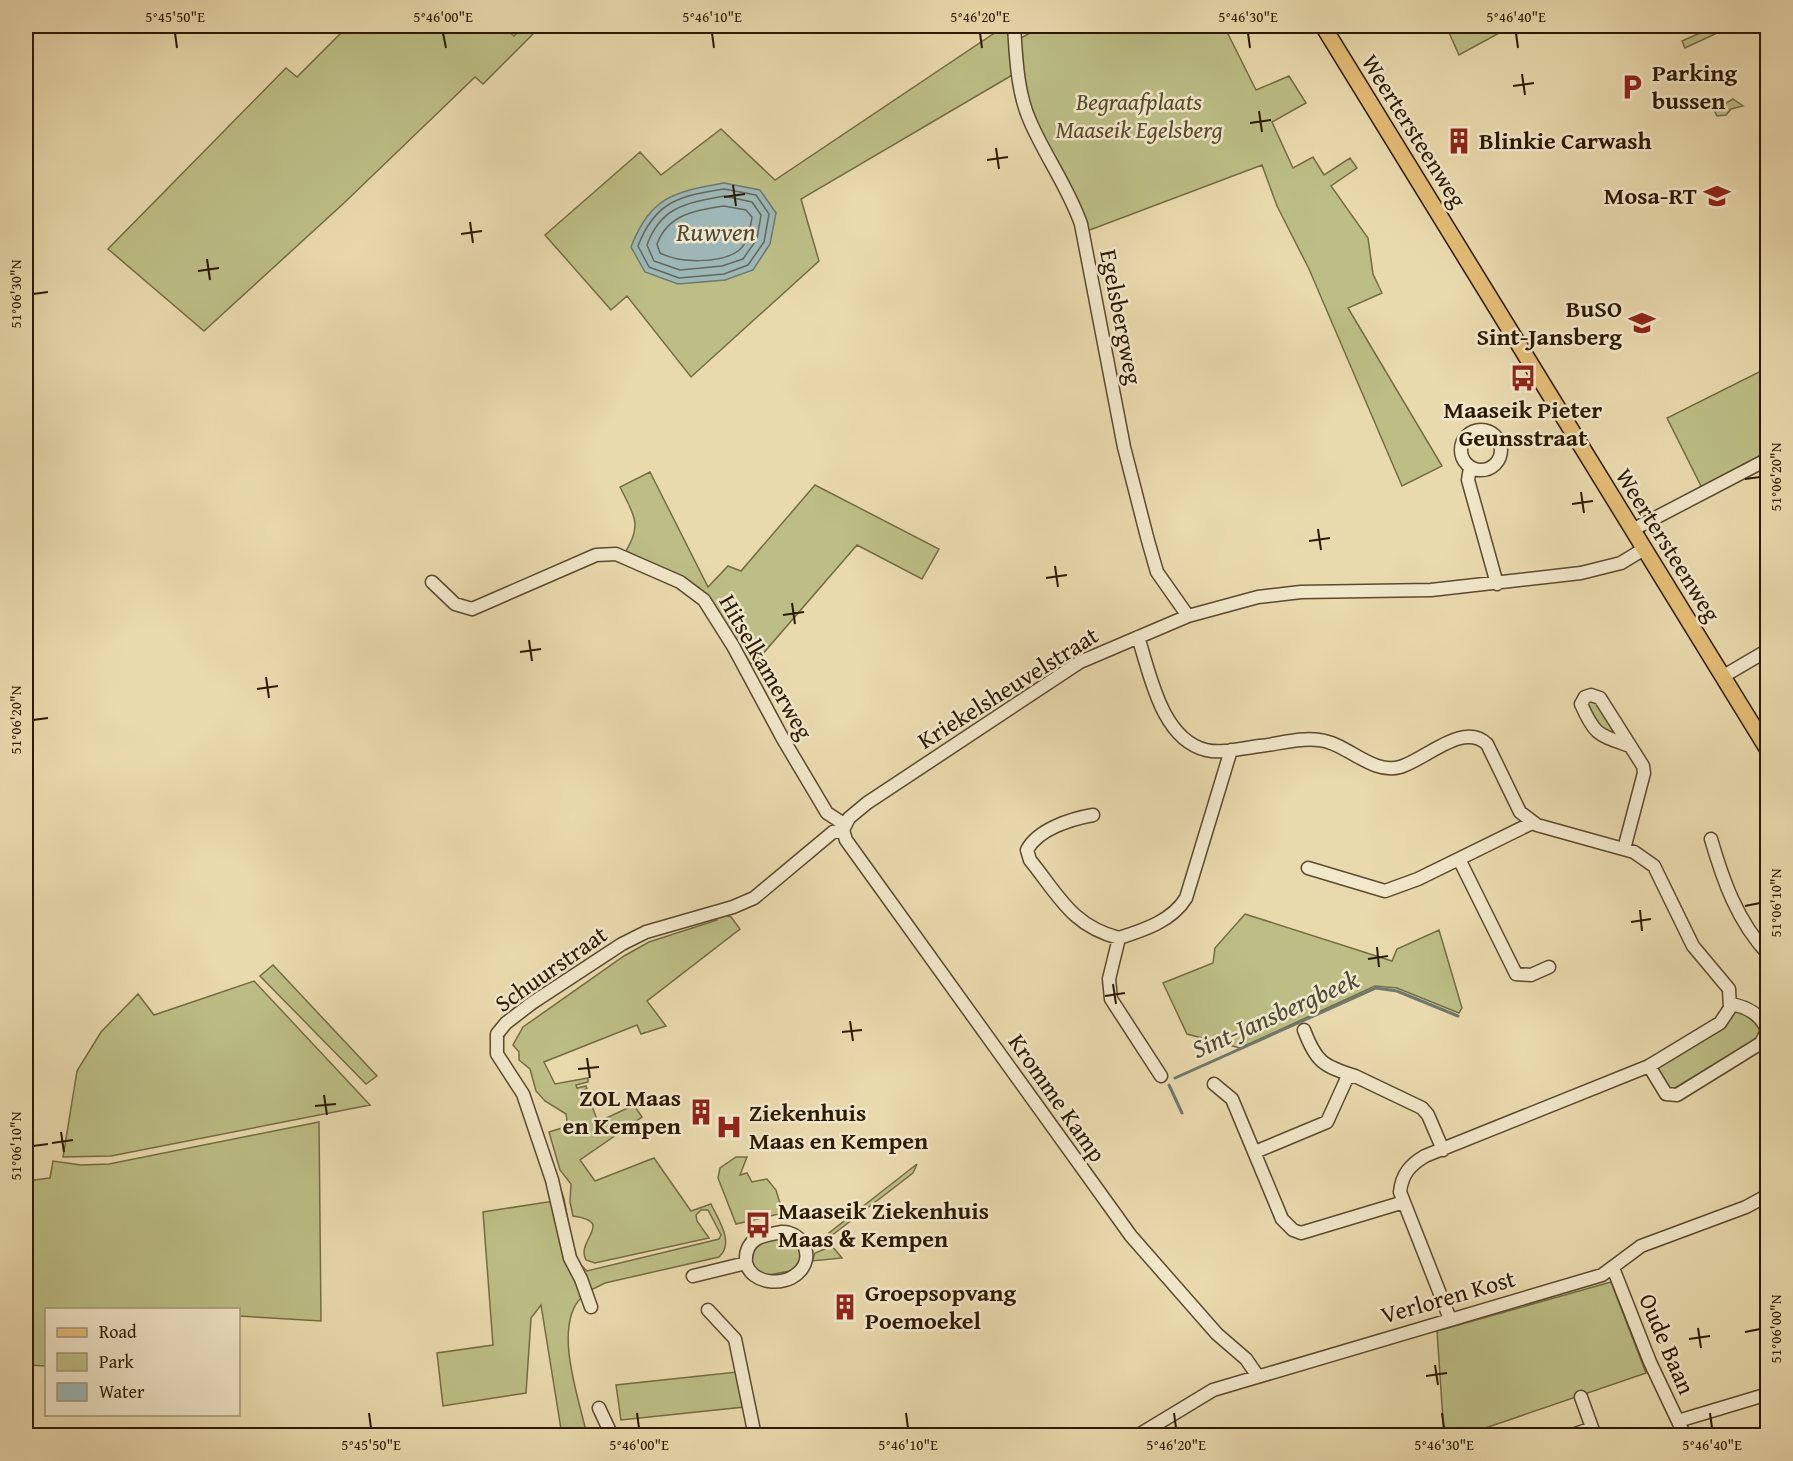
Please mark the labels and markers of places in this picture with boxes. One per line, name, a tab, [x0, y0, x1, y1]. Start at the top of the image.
place label: Parking bussen	[1652, 55, 1738, 118]
parking icon: Parking bussen	[1617, 72, 1647, 102]
place label: Blinkie Carwash	[1479, 123, 1652, 158]
building icon: Blinkie Carwash	[1444, 126, 1474, 156]
place label: Mosa-RT	[1604, 178, 1697, 213]
school or university icon: Mosa-RT	[1702, 181, 1732, 211]
place label: BuSO Sint-Jansberg	[1476, 291, 1622, 354]
school or university icon: BuSO Sint-Jansberg	[1627, 308, 1657, 338]
bus stop icon: Maaseik Pieter Geunsstraat	[1508, 363, 1538, 393]
place label: Maaseik Pieter Geunsstraat	[1444, 392, 1602, 455]
place label: ZOL Maas en Kempen	[563, 1080, 681, 1143]
place label: Ziekenhuis Maas en Kempen	[749, 1095, 928, 1158]
building icon: ZOL Maas en Kempen	[686, 1097, 716, 1127]
hospital icon: Ziekenhuis Maas en Kempen	[714, 1112, 744, 1142]
place label: Maaseik Ziekenhuis Maas & Kempen	[778, 1193, 989, 1256]
bus stop icon: Maaseik Ziekenhuis Maas & Kempen	[743, 1210, 773, 1240]
place label: Groepsopvang Poemoekel	[865, 1275, 1017, 1338]
building icon: Groepsopvang Poemoekel	[830, 1292, 860, 1322]

